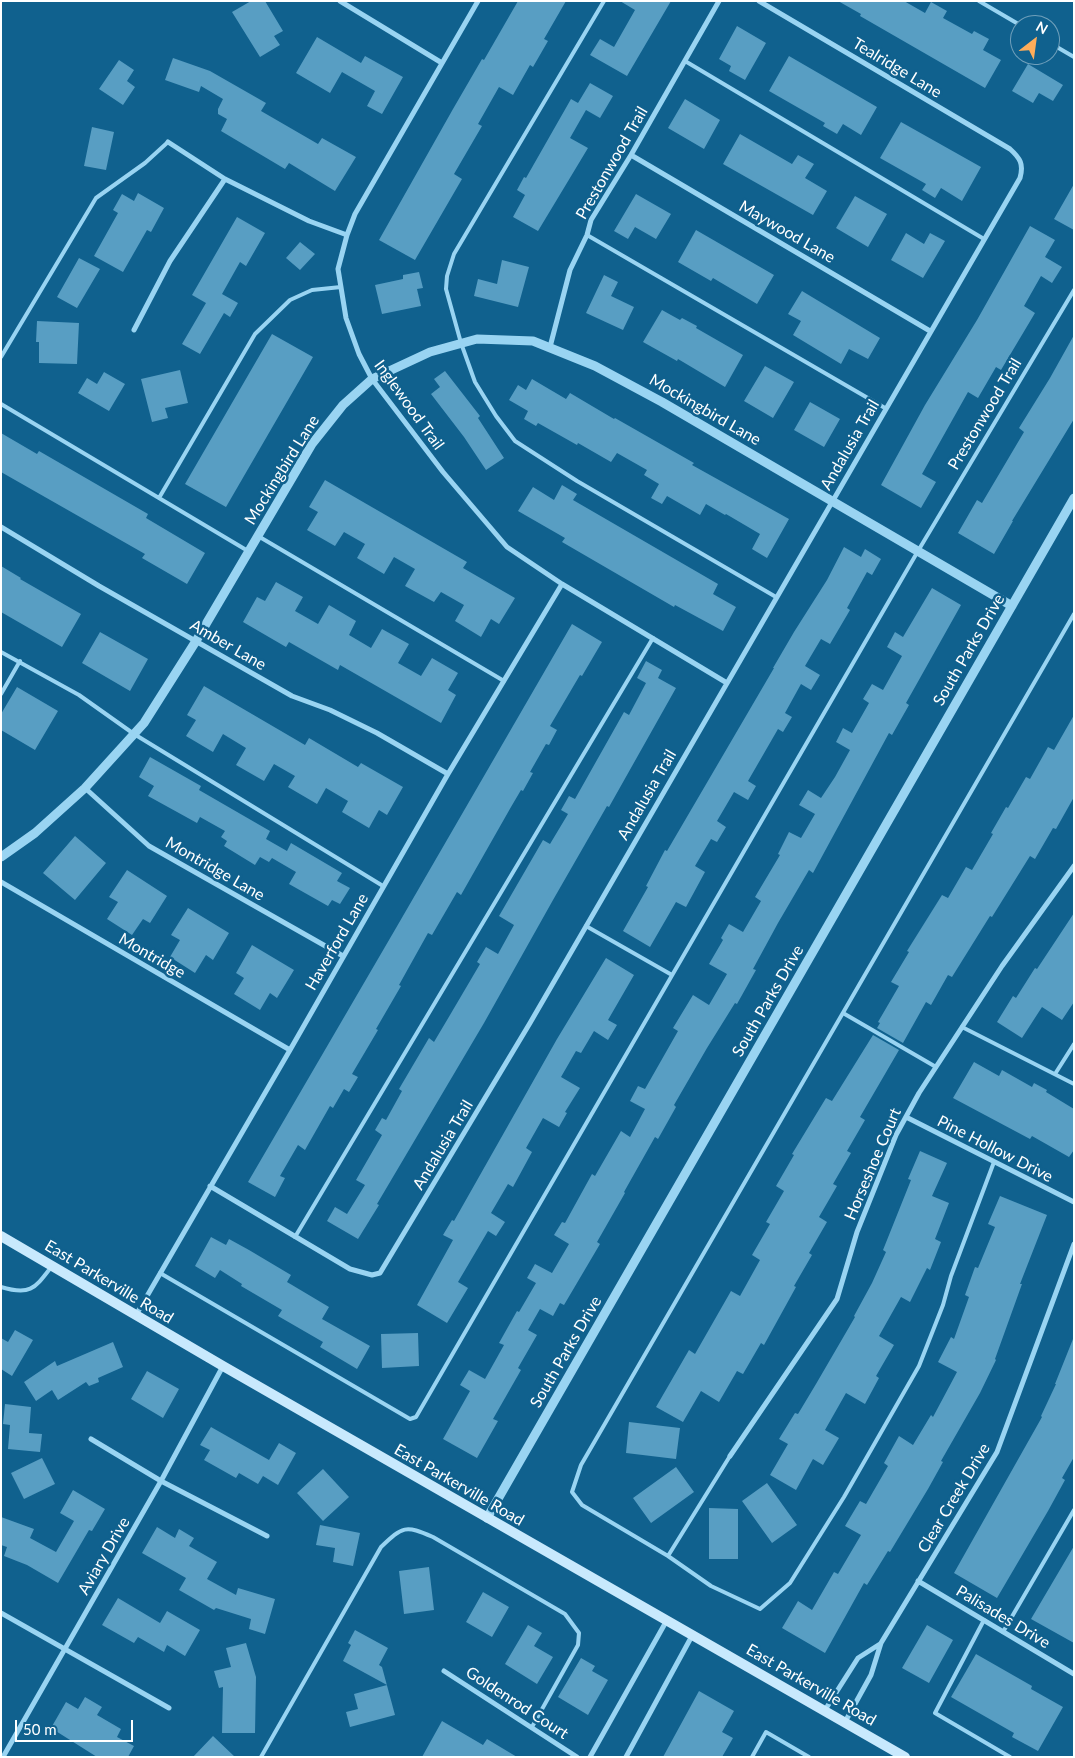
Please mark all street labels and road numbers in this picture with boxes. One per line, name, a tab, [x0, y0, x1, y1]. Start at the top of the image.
street label: Tealridge Lane	[849, 34, 945, 102]
street label: Prestonwood Trail	[572, 103, 652, 223]
street label: Maywood Lane	[736, 197, 838, 267]
street label: Prestonwood Trail	[944, 355, 1026, 473]
street label: Inglewood Trail	[370, 356, 448, 454]
street label: Mockingbird Lane	[646, 370, 764, 450]
street label: Andalusia Trail	[816, 396, 884, 494]
street label: Mockingbird Lane	[241, 412, 323, 528]
street label: South Parks Drive	[929, 591, 1009, 709]
street label: Amber Lane	[186, 615, 270, 675]
street label: Andalusia Trail	[613, 746, 681, 844]
street label: Montridge Lane	[162, 833, 268, 905]
street label: Haverford Lane	[302, 890, 372, 994]
street label: Montridge	[115, 929, 189, 983]
street label: South Parks Drive	[728, 942, 808, 1060]
street label: Andalusia Trail	[409, 1097, 477, 1193]
street label: Horseshoe Court	[841, 1105, 905, 1223]
street label: Pine Hollow Drive	[934, 1112, 1056, 1186]
street label: East Parkerville Road	[41, 1236, 177, 1328]
street label: South Parks Drive	[526, 1293, 606, 1411]
street label: East Parkerville Road	[391, 1440, 527, 1530]
street label: Clear Creek Drive	[914, 1440, 994, 1556]
street label: Aviary Drive	[74, 1514, 134, 1598]
street label: Palisades Drive	[952, 1581, 1054, 1653]
street label: East Parkerville Road	[743, 1640, 879, 1730]
street label: Goldenrod Court	[462, 1663, 572, 1743]

